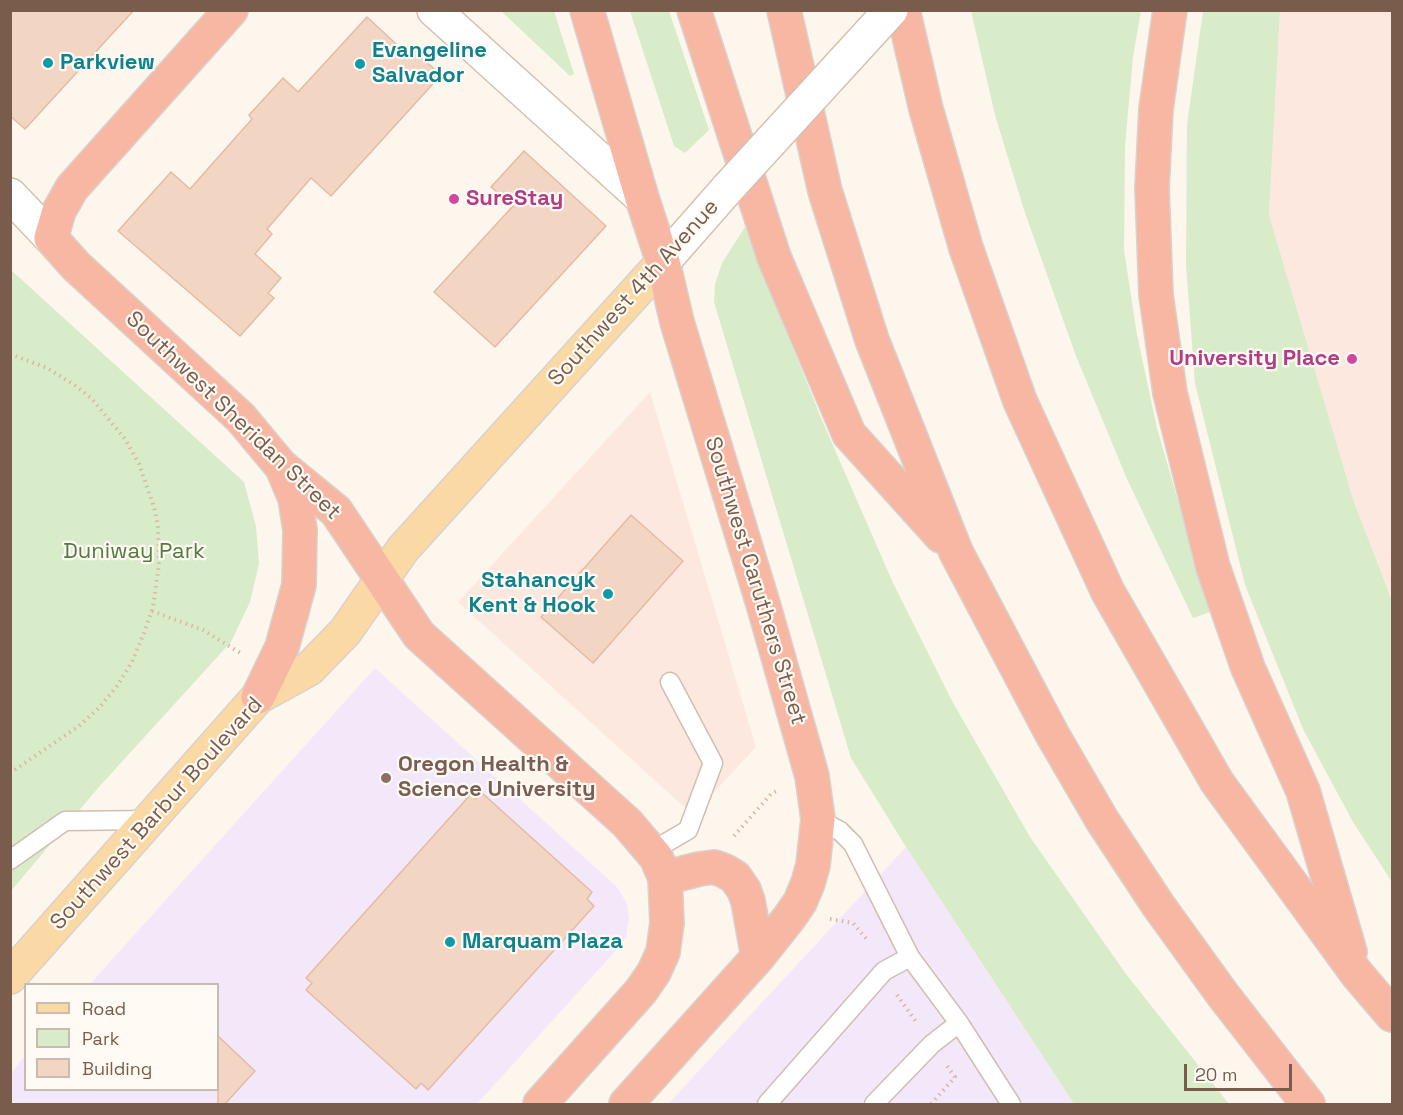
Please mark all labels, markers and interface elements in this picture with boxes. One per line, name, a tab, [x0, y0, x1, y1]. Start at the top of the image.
place label: Evangeline Salvador	[372, 38, 487, 90]
place label: Parkview	[60, 50, 155, 76]
marker: Parkview	[41, 56, 55, 70]
marker: Evangeline Salvador	[353, 57, 367, 71]
place label: SureStay	[466, 186, 563, 212]
marker: SureStay	[447, 192, 461, 206]
street label: Southwest 4th Avenue	[543, 194, 725, 392]
street label: Southwest Sheridan Street	[120, 306, 346, 526]
place label: University Place	[1169, 346, 1340, 372]
marker: University Place	[1345, 352, 1359, 366]
street label: Southwest Caruthers Street	[699, 434, 811, 728]
park label: Duniway Park	[63, 539, 205, 565]
place label: Stahancyk Kent & Hook	[469, 568, 596, 620]
marker: Stahancyk Kent & Hook	[601, 587, 615, 601]
street label: Southwest Barbur Boulevard	[45, 692, 269, 936]
place label: Oregon Health & Science University	[398, 752, 596, 804]
marker: Oregon Health & Science University	[379, 771, 393, 785]
place label: Marquam Plaza	[462, 929, 623, 955]
marker: Marquam Plaza	[443, 935, 457, 949]
legend	[24, 983, 219, 1091]
text: Road	[82, 997, 126, 1020]
text: Park	[82, 1027, 119, 1050]
scale bar	[1187, 1052, 1295, 1090]
text: Building	[82, 1057, 152, 1080]
text: 20 m	[1195, 1063, 1238, 1086]

